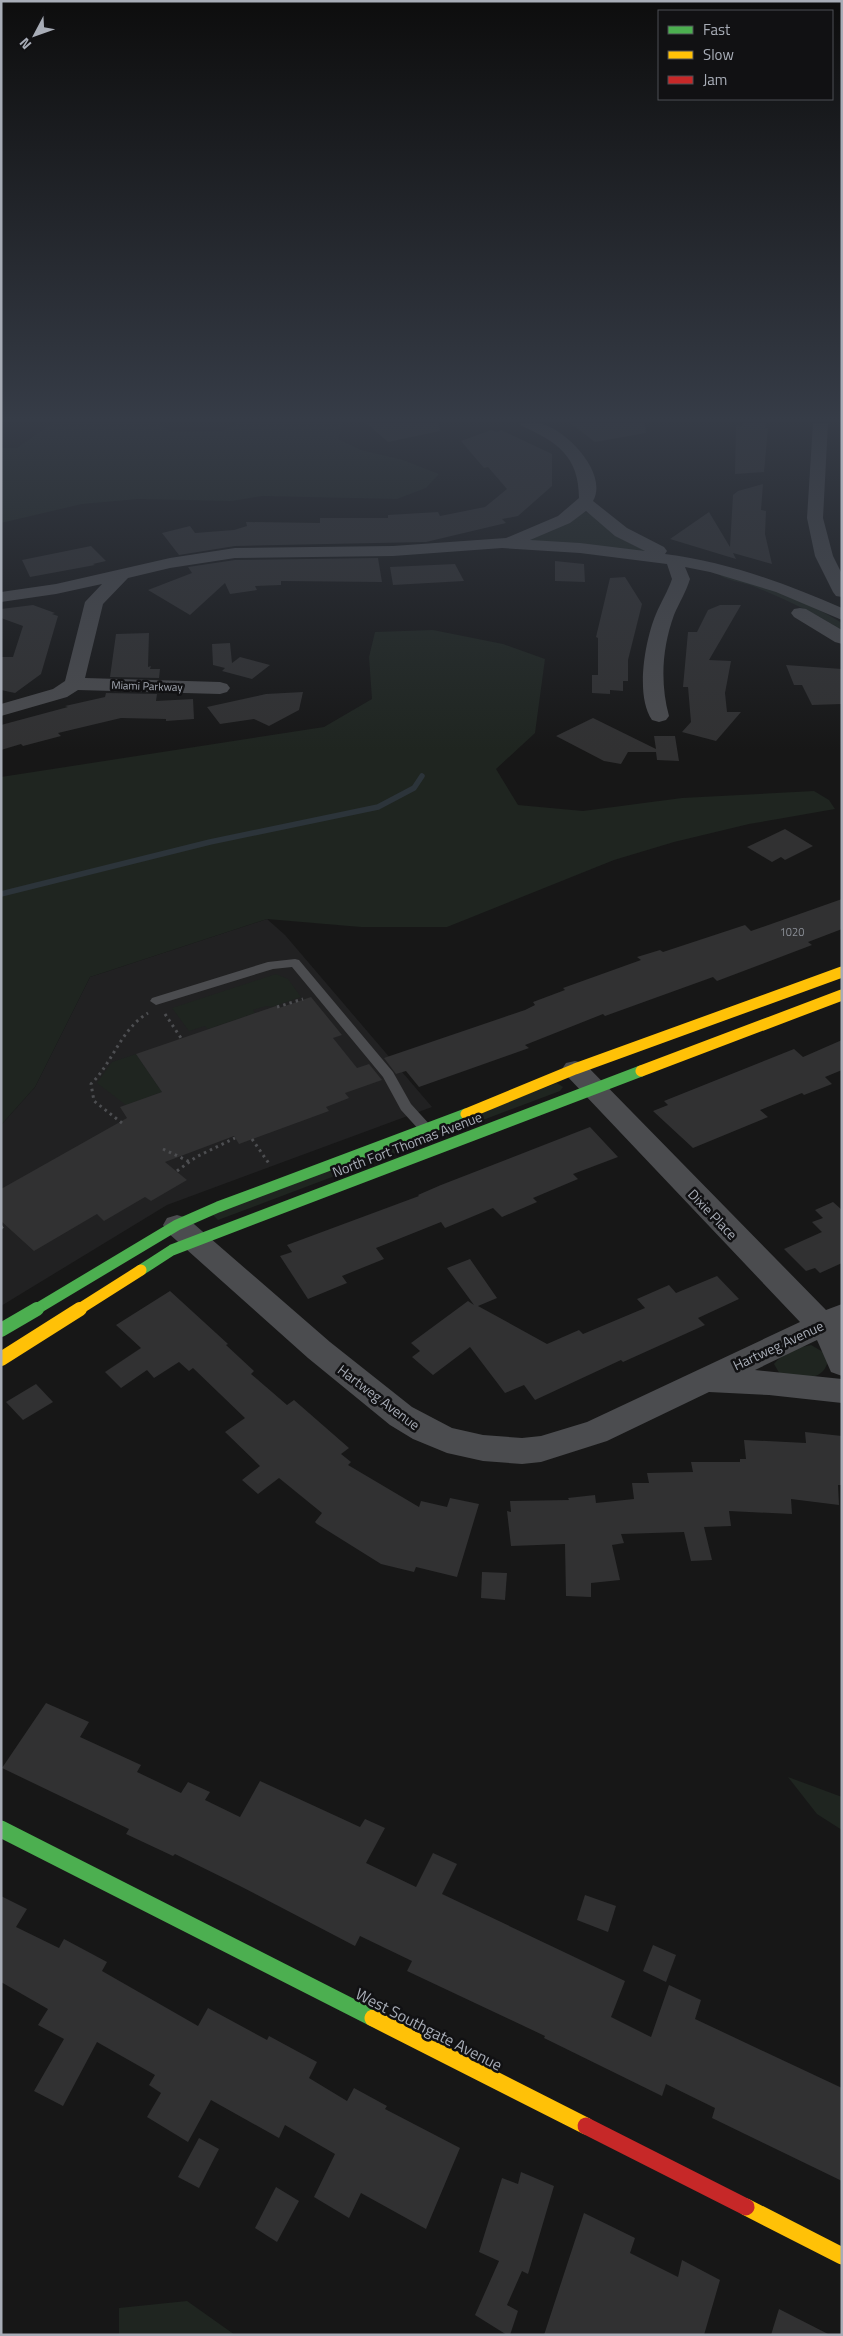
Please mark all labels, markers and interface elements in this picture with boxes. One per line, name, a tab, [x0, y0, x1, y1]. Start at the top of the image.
north arrow	[10, 10, 60, 60]
legend	[658, 10, 833, 100]
text: Fast	[703, 18, 731, 41]
text: N	[14, 33, 36, 54]
text: Slow	[703, 43, 734, 66]
text: Jam	[703, 68, 727, 91]
street label: Miami Parkway	[111, 677, 184, 695]
house number: 1020	[780, 924, 804, 940]
street label: North Fort Thomas Avenue	[329, 1106, 485, 1182]
street label: Dixie Place	[683, 1184, 743, 1244]
street label: Hartweg Avenue	[729, 1315, 827, 1375]
street label: Hartweg Avenue	[334, 1359, 424, 1435]
street label: West Southgate Avenue	[351, 1982, 507, 2076]

